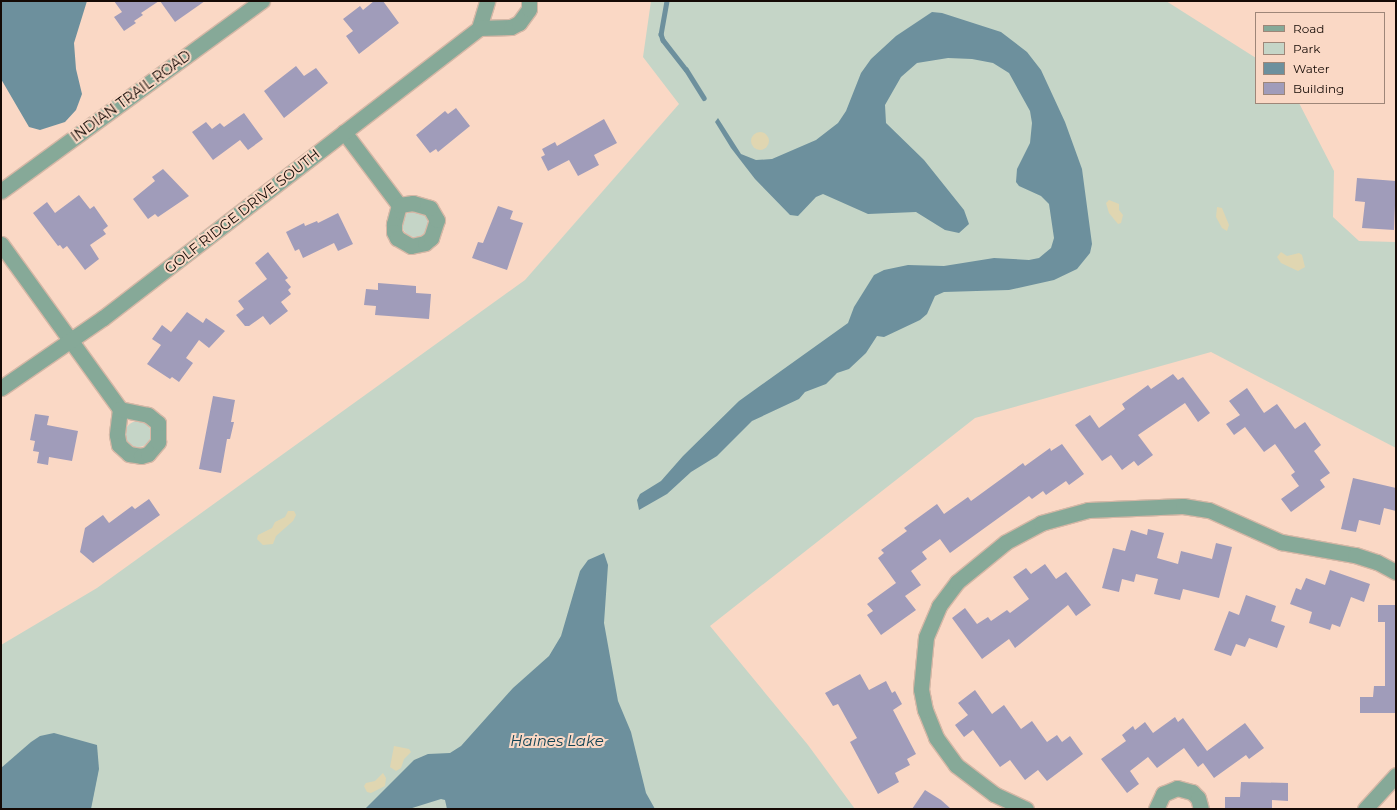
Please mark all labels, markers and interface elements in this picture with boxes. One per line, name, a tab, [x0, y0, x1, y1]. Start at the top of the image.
legend	[1255, 12, 1385, 104]
text: Road	[1293, 21, 1324, 36]
text: Park	[1293, 41, 1320, 56]
street label: INDIAN TRAIL ROAD	[68, 47, 194, 145]
text: Water	[1293, 61, 1329, 76]
text: Building	[1293, 81, 1344, 96]
street label: GOLF RIDGE DRIVE SOUTH	[161, 145, 323, 277]
water label: Haines Lake	[510, 732, 604, 750]

